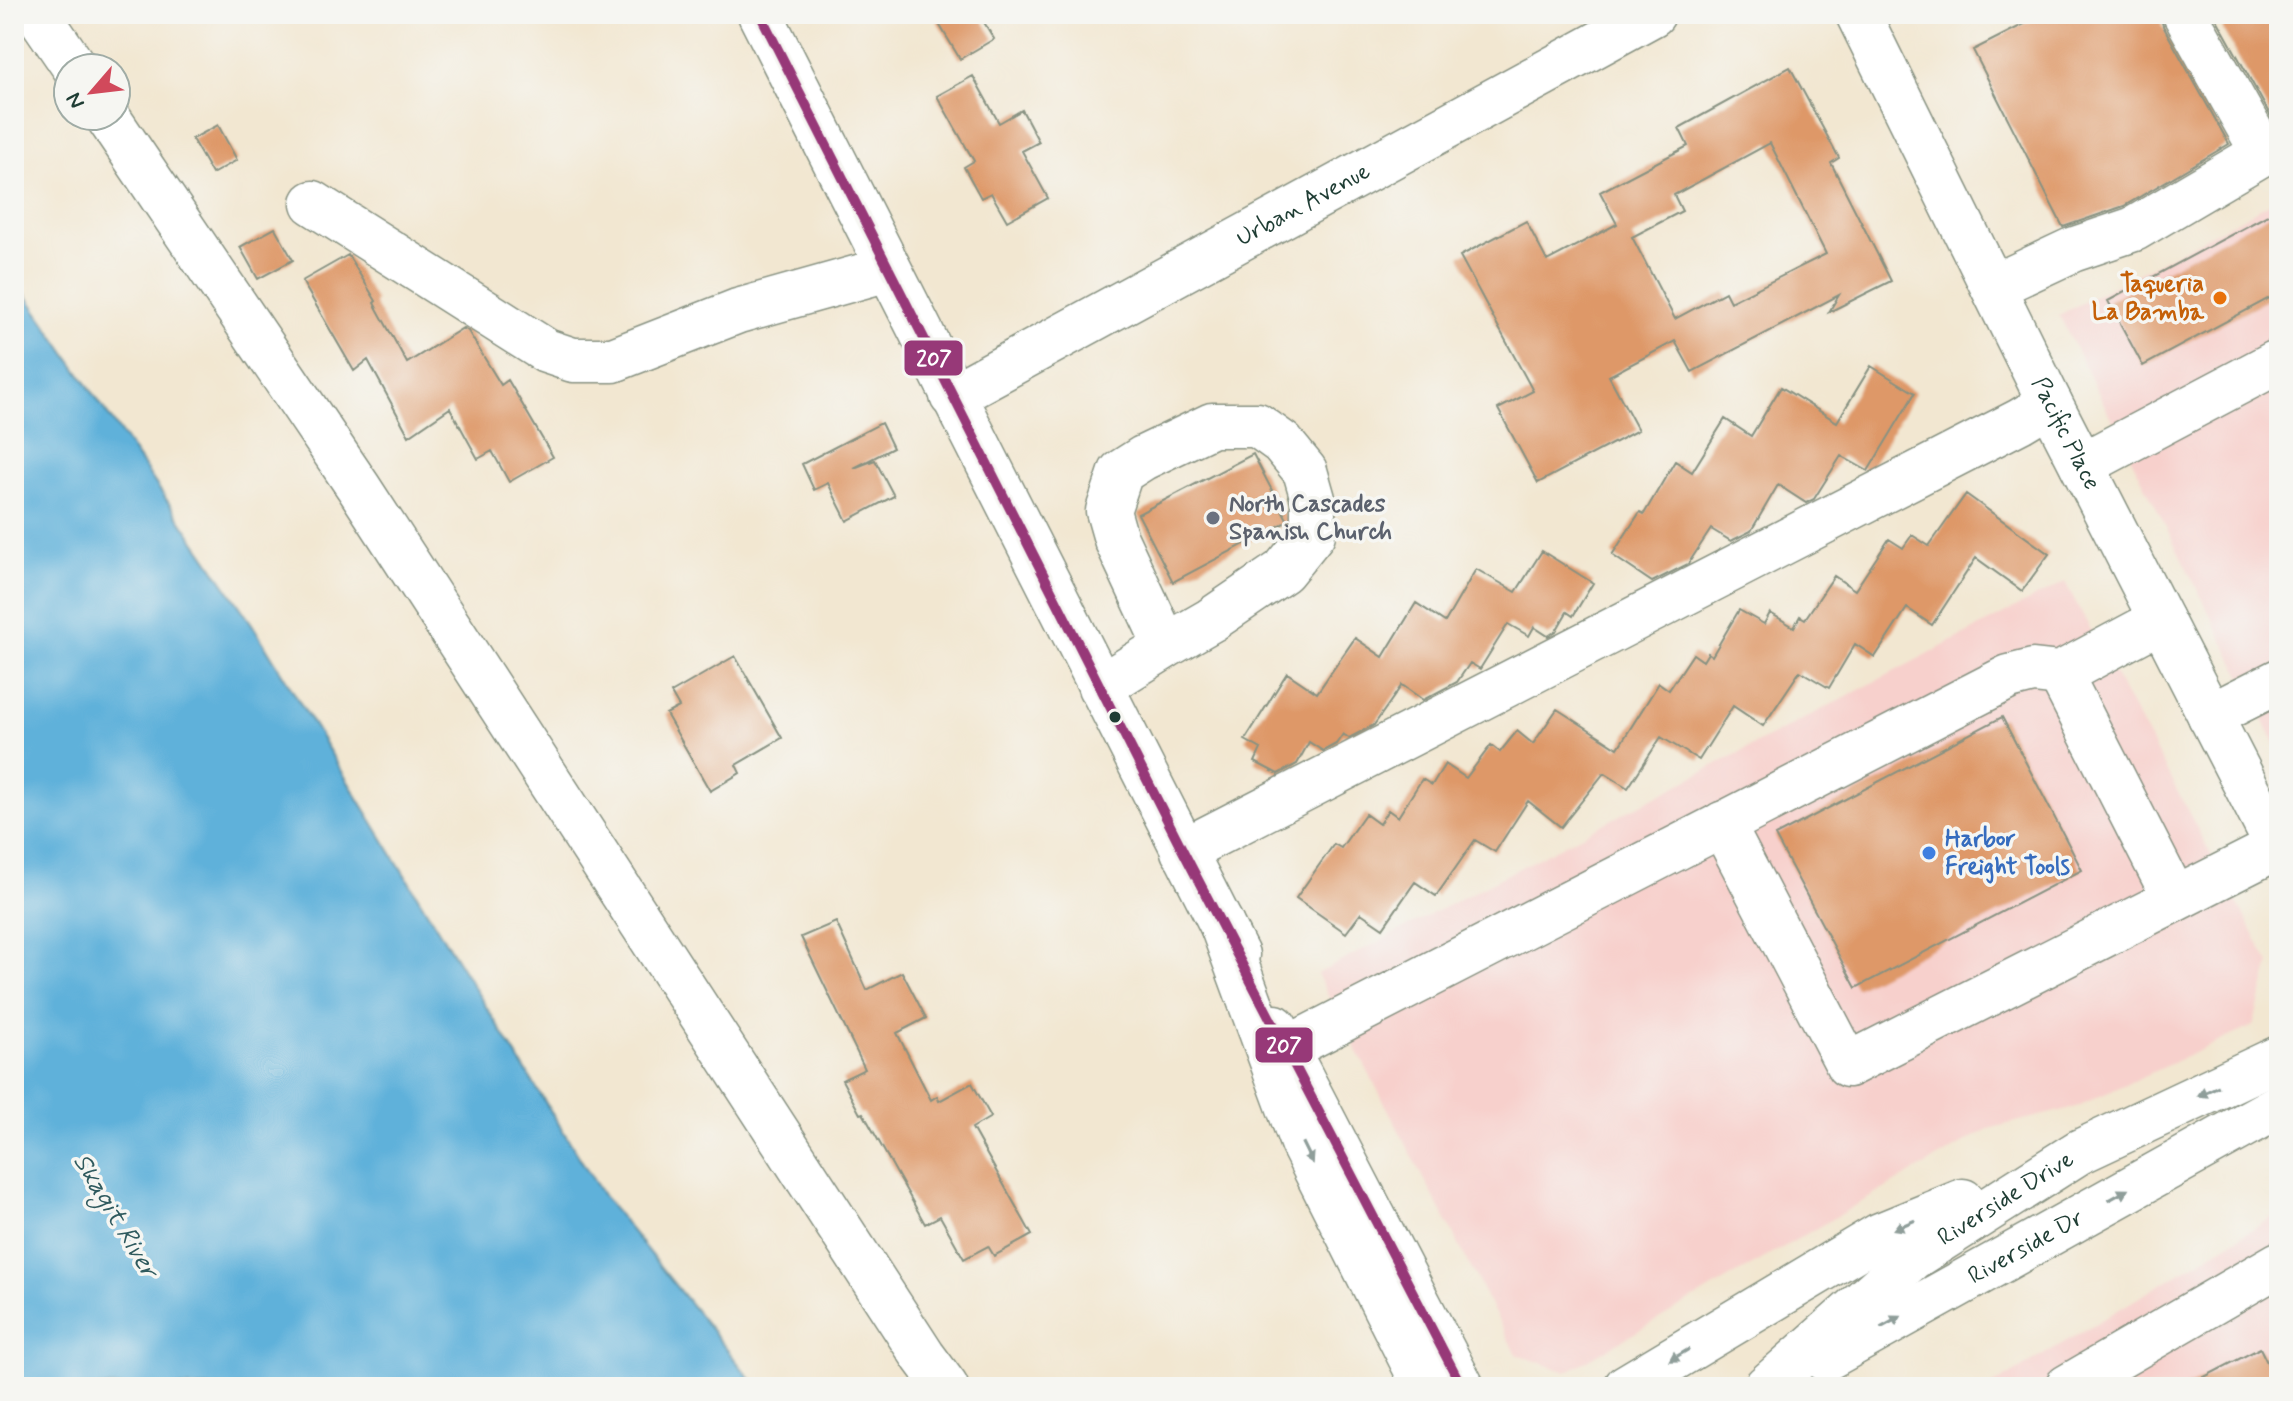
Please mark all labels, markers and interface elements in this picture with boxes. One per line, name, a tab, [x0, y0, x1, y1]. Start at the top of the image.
north arrow	[52, 52, 132, 132]
text: N	[60, 87, 92, 113]
street label: Urban Avenue	[1231, 156, 1376, 254]
place label: Taqueria La Bamba	[2092, 269, 2205, 328]
marker: Taqueria La Bamba	[2211, 289, 2229, 307]
line badge: 207	[903, 339, 964, 377]
text: 207	[916, 346, 952, 374]
street label: Pacific Place	[2024, 372, 2107, 495]
place label: North Cascades Spanish Church	[1229, 489, 1392, 548]
marker: North Cascades Spanish Church	[1204, 509, 1222, 527]
unlabelled marker	[1107, 709, 1123, 725]
place label: Harbor Freight Tools	[1945, 824, 2071, 884]
marker: Harbor Freight Tools	[1920, 844, 1938, 862]
line badge: 207	[1254, 1026, 1314, 1064]
text: 207	[1266, 1033, 1302, 1061]
one-way arrow	[2197, 1084, 2220, 1098]
one-way arrow	[1301, 1142, 1315, 1165]
street label: Riverside Drive	[1934, 1145, 2080, 1251]
water label: Skagit River	[63, 1147, 167, 1288]
one-way arrow	[2107, 1188, 2129, 1202]
street label: Riverside Dr	[1964, 1203, 2088, 1289]
one-way arrow	[1892, 1219, 1916, 1232]
one-way arrow	[1880, 1315, 1902, 1329]
one-way arrow	[1668, 1348, 1690, 1362]

